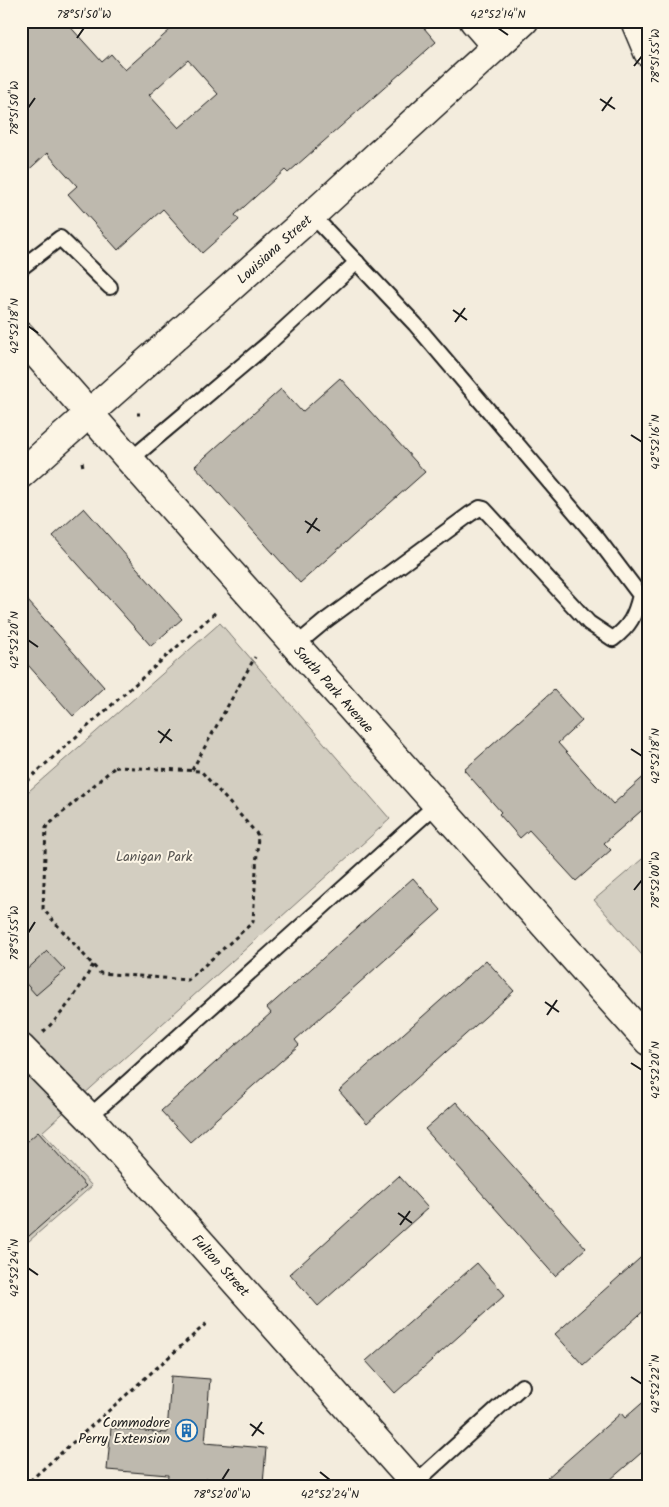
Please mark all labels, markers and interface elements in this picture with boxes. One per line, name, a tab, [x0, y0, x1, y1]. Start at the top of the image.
text: 78°51'50"W	[57, 5, 111, 24]
text: 42°52'14"N	[470, 5, 526, 24]
text: 78°51'55"W	[646, 28, 665, 84]
text: 78°51'50"W	[5, 81, 24, 135]
street label: Louisiana Street	[232, 209, 318, 290]
text: 42°52'18"N	[5, 298, 24, 354]
text: 42°52'16"N	[646, 414, 665, 470]
text: 42°52'20"N	[5, 611, 24, 669]
street label: South Park Avenue	[288, 641, 379, 739]
text: 42°52'18"N	[646, 728, 665, 784]
park label: Lanigan Park	[116, 846, 193, 868]
text: 78°52'00"W	[646, 851, 665, 909]
text: 78°51'55"W	[5, 905, 24, 961]
text: 42°52'20"N	[646, 1041, 665, 1099]
street label: Fulton Street	[186, 1229, 255, 1302]
text: 42°52'24"N	[5, 1239, 24, 1297]
text: 42°52'22"N	[646, 1355, 665, 1413]
place label: Commodore Perry Extension	[78, 1412, 171, 1450]
building icon: Commodore Perry Extension	[174, 1418, 198, 1442]
text: 78°52'00"W	[193, 1485, 251, 1504]
text: 42°52'24"N	[301, 1485, 359, 1504]

